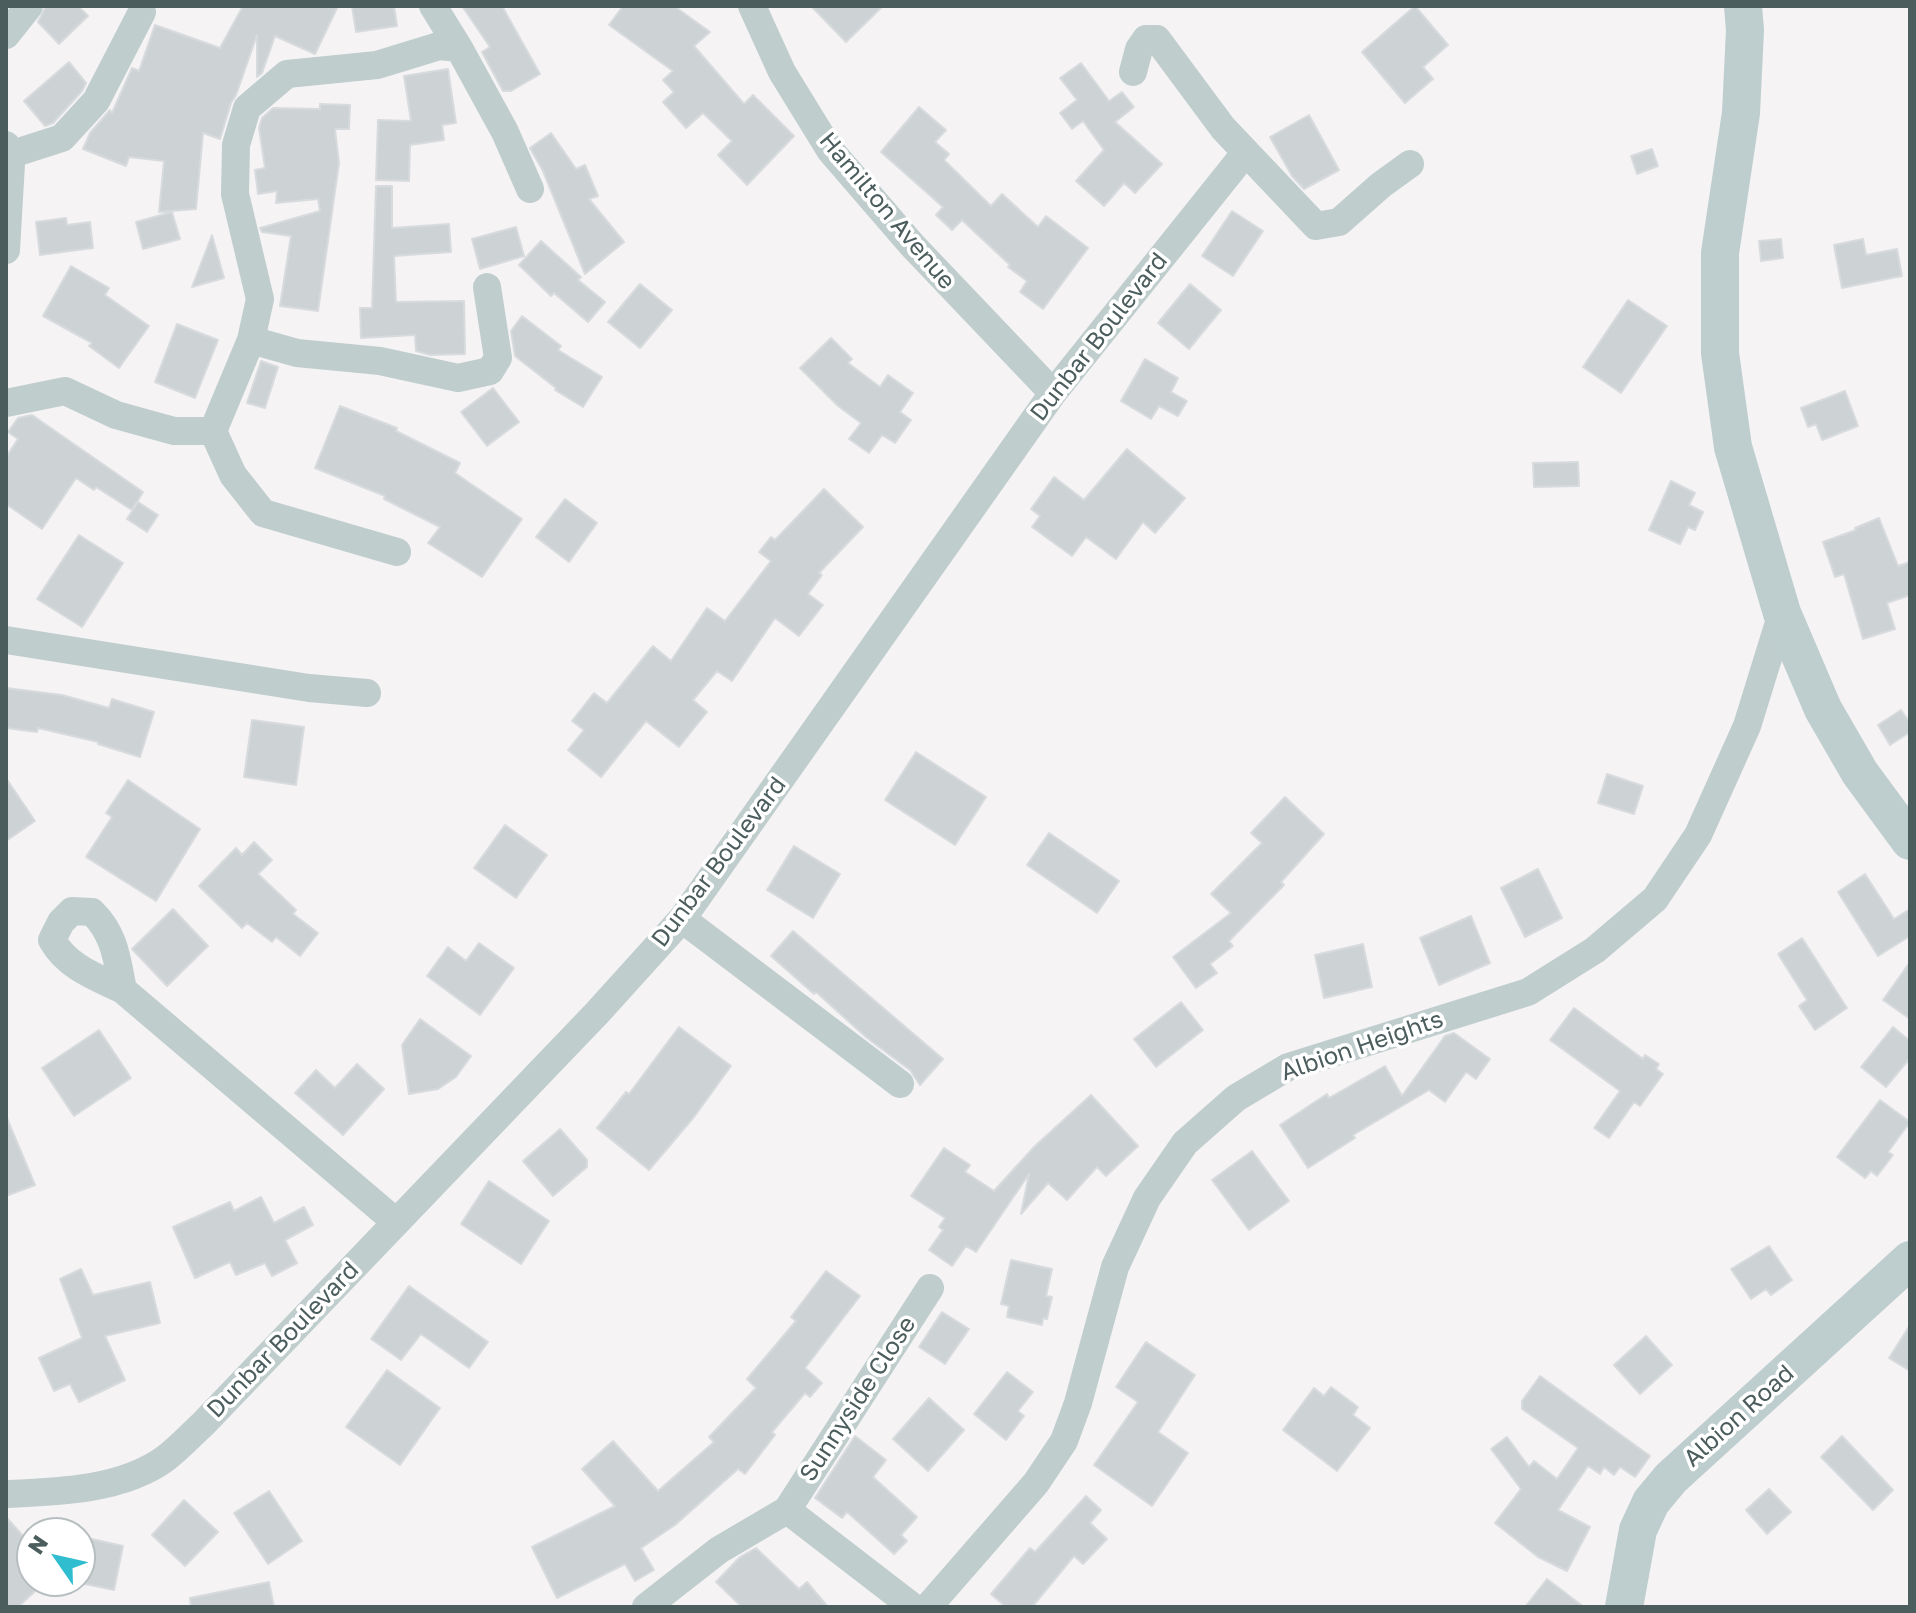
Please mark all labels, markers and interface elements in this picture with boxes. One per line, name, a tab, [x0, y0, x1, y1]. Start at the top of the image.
street label: Hamilton Avenue	[813, 127, 961, 295]
street label: Dunbar Boulevard	[1024, 247, 1174, 427]
street label: Dunbar Boulevard	[646, 771, 792, 953]
street label: Albion Heights	[1277, 1005, 1447, 1087]
street label: Dunbar Boulevard	[201, 1256, 365, 1424]
street label: Sunnyside Close	[794, 1311, 922, 1487]
street label: Albion Road	[1678, 1359, 1800, 1473]
north arrow	[16, 1517, 96, 1597]
text: N	[21, 1530, 53, 1559]

